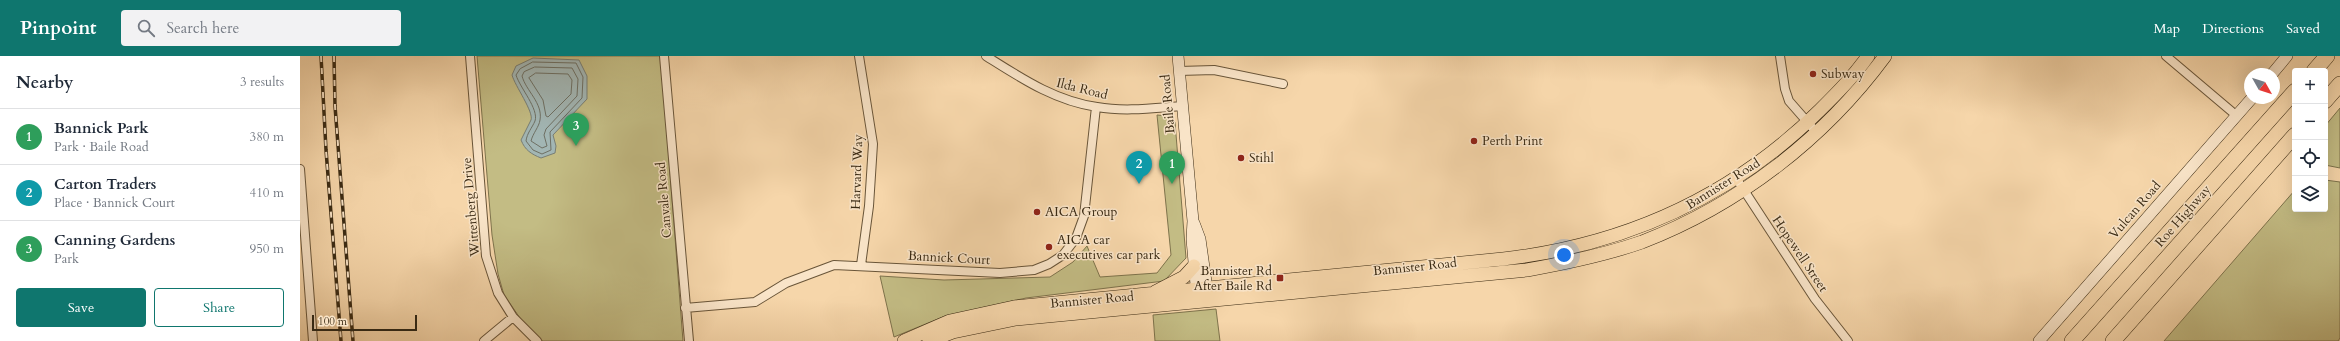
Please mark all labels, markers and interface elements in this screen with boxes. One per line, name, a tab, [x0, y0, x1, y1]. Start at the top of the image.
search box	[121, 10, 401, 46]
text: Pinpoint	[20, 15, 97, 41]
icon: search	[135, 17, 157, 39]
text: Search here	[167, 18, 239, 38]
text: Map	[2154, 19, 2180, 38]
text: Directions	[2202, 19, 2264, 38]
text: Saved	[2286, 19, 2320, 38]
place label: Subway	[1821, 65, 1865, 83]
north arrow	[2244, 68, 2280, 104]
map controls	[2292, 68, 2328, 212]
button: +	[2292, 68, 2328, 104]
marker: Subway	[1808, 69, 1818, 79]
text: Nearby	[16, 71, 73, 94]
text: 3 results	[240, 73, 284, 91]
street label: Ilda Road	[1054, 74, 1110, 104]
street label: Baile Road	[1156, 74, 1180, 134]
button: −	[2292, 104, 2328, 140]
pin: 3	[563, 113, 589, 146]
text: Bannick Park	[54, 118, 149, 138]
text: 1	[26, 128, 32, 146]
text: 380 m	[250, 128, 284, 146]
place label: Perth Print	[1482, 132, 1543, 150]
street label: Harvard Way	[847, 134, 867, 210]
marker: Perth Print	[1469, 136, 1479, 146]
text: Park · Baile Road	[54, 138, 149, 156]
button: locate	[2292, 140, 2328, 176]
place label: Stihl	[1249, 149, 1274, 167]
pin: 2	[1126, 151, 1152, 184]
pin: 1	[1159, 151, 1185, 184]
marker: Stihl	[1236, 153, 1246, 163]
street label: Bannister Road	[1683, 154, 1763, 214]
street label: Wittenberg Drive	[458, 157, 484, 258]
street label: Canvale Road	[652, 161, 676, 239]
text: Carton Traders	[54, 174, 156, 194]
button: layers	[2292, 176, 2328, 212]
street label: Vulcan Road	[2105, 177, 2165, 243]
street label: Roe Highway	[2151, 181, 2215, 251]
text: 2	[26, 184, 32, 202]
text: 410 m	[250, 184, 284, 202]
text: Place · Bannick Court	[54, 194, 175, 212]
place label: AICA Group	[1045, 203, 1118, 221]
marker: AICA Group	[1032, 207, 1042, 217]
street label: Hopewell Street	[1768, 212, 1832, 296]
text: Canning Gardens	[54, 230, 175, 250]
place label: AICA car executives car park	[1057, 231, 1160, 264]
text: 3	[26, 240, 32, 258]
text: 950 m	[250, 240, 284, 258]
marker: AICA car executives car park	[1044, 242, 1054, 252]
your location	[1554, 245, 1574, 265]
street label: Bannick Court	[907, 247, 991, 269]
text: Park	[54, 250, 79, 268]
street label: Bannister Road	[1372, 254, 1458, 280]
place label: Bannister Rd After Baile Rd	[1194, 262, 1272, 295]
marker: Bannister Rd After Baile Rd	[1275, 273, 1285, 283]
street label: Bannister Road	[1049, 287, 1135, 313]
button: Save	[16, 288, 146, 327]
button: Share	[154, 288, 284, 327]
scale bar	[312, 313, 417, 332]
text: 100 m	[318, 314, 347, 329]

